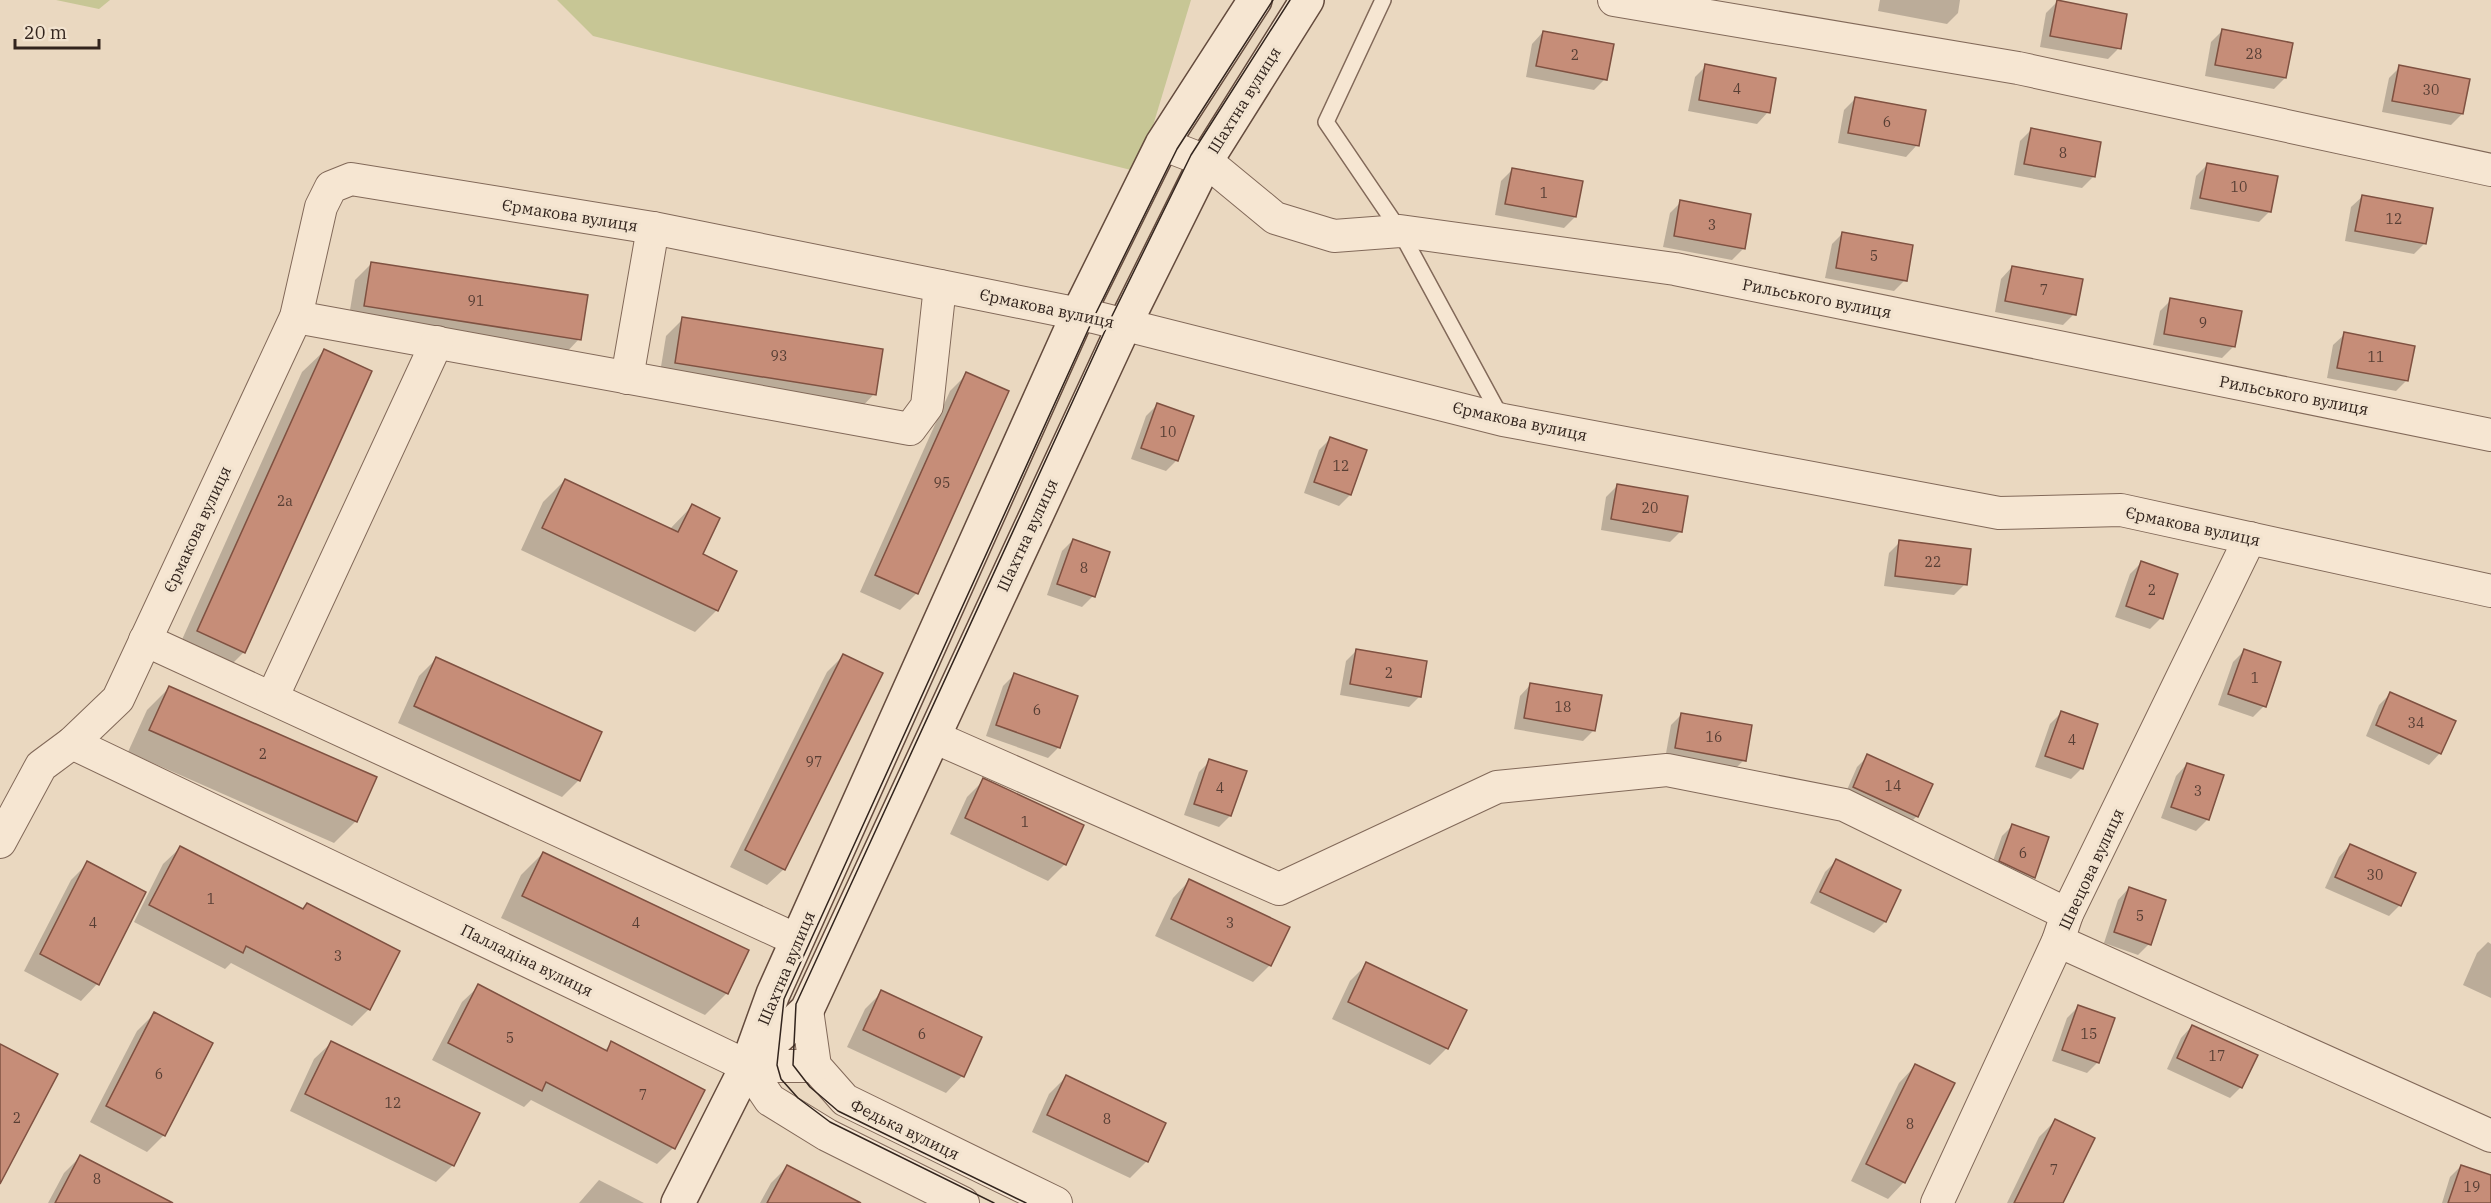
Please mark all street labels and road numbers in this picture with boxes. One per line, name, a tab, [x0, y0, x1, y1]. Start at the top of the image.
street label: Шахтна вулиця	[1203, 43, 1285, 157]
street label: Єрмакова вулиця	[501, 194, 639, 236]
street label: Рильського вулиця	[1741, 274, 1893, 322]
street label: Єрмакова вулиця	[978, 284, 1116, 332]
street label: Рильського вулиця	[2218, 371, 2370, 419]
street label: Єрмакова вулиця	[1451, 397, 1589, 445]
street label: Єрмакова вулиця	[159, 463, 235, 595]
street label: Шахтна вулиця	[992, 475, 1062, 595]
street label: Єрмакова вулиця	[2124, 502, 2262, 550]
street label: Швецова вулиця	[2054, 805, 2128, 933]
street label: Шахтна вулиця	[753, 908, 819, 1028]
street label: Палладіна вулиця	[458, 919, 596, 1001]
street label: Федька вулиця	[847, 1094, 963, 1164]

